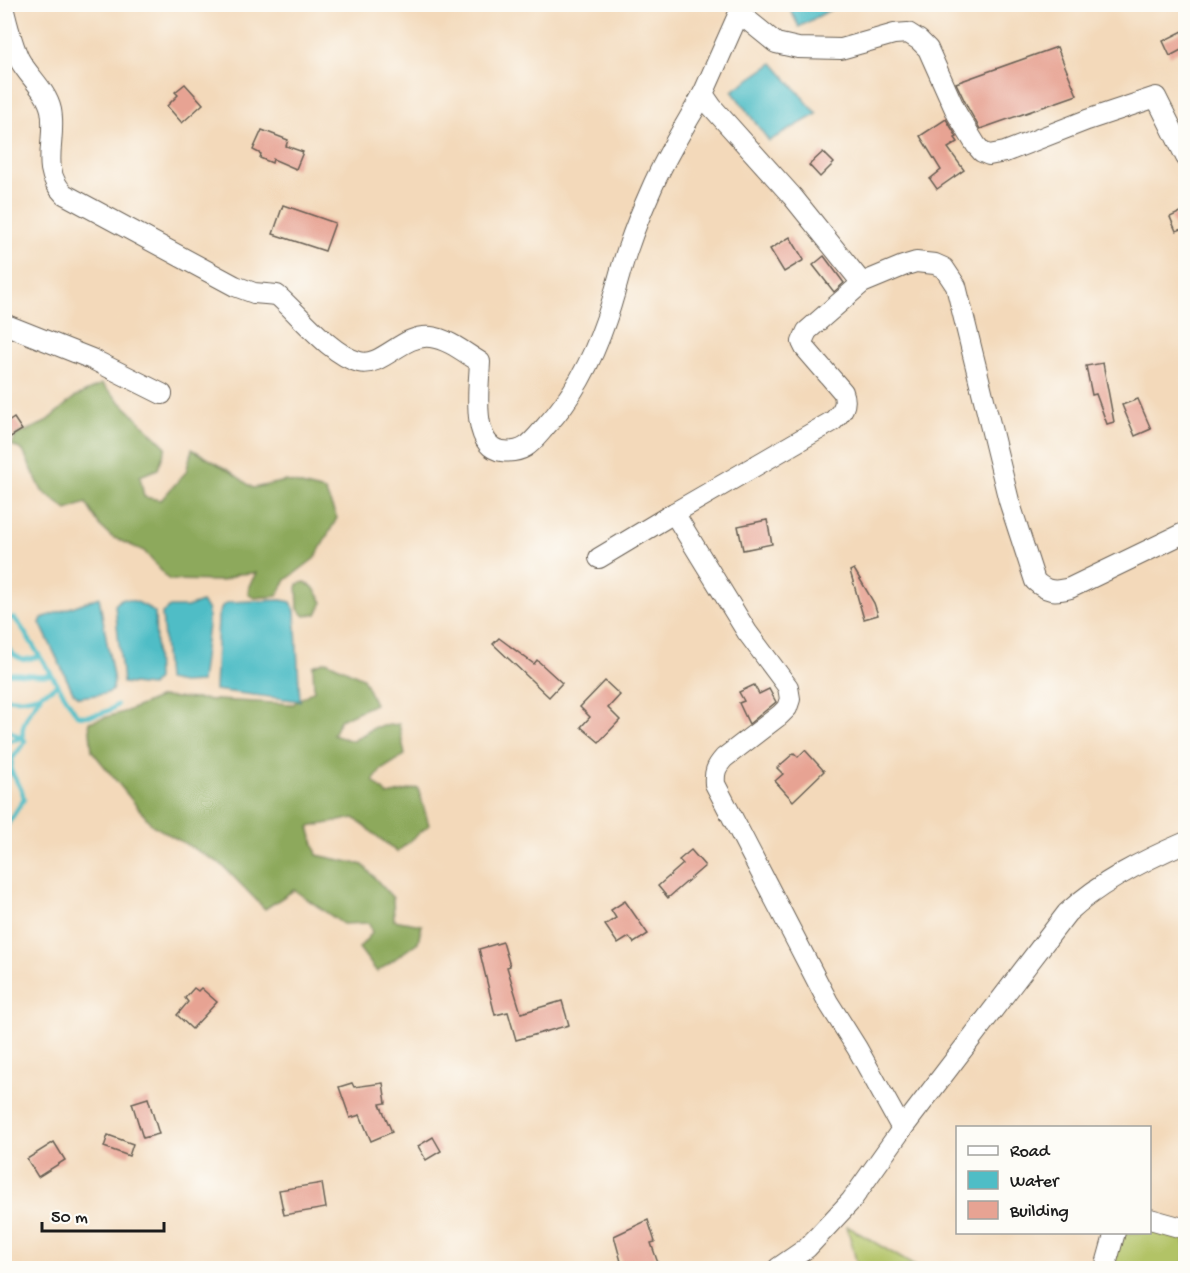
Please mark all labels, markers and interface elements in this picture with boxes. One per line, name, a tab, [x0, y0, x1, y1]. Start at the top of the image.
legend	[956, 1126, 1151, 1234]
text: Road	[1010, 1142, 1051, 1163]
text: Water	[1010, 1172, 1060, 1193]
scale bar	[42, 1195, 164, 1233]
text: Building	[1009, 1202, 1069, 1223]
text: 50 m	[51, 1208, 88, 1229]

